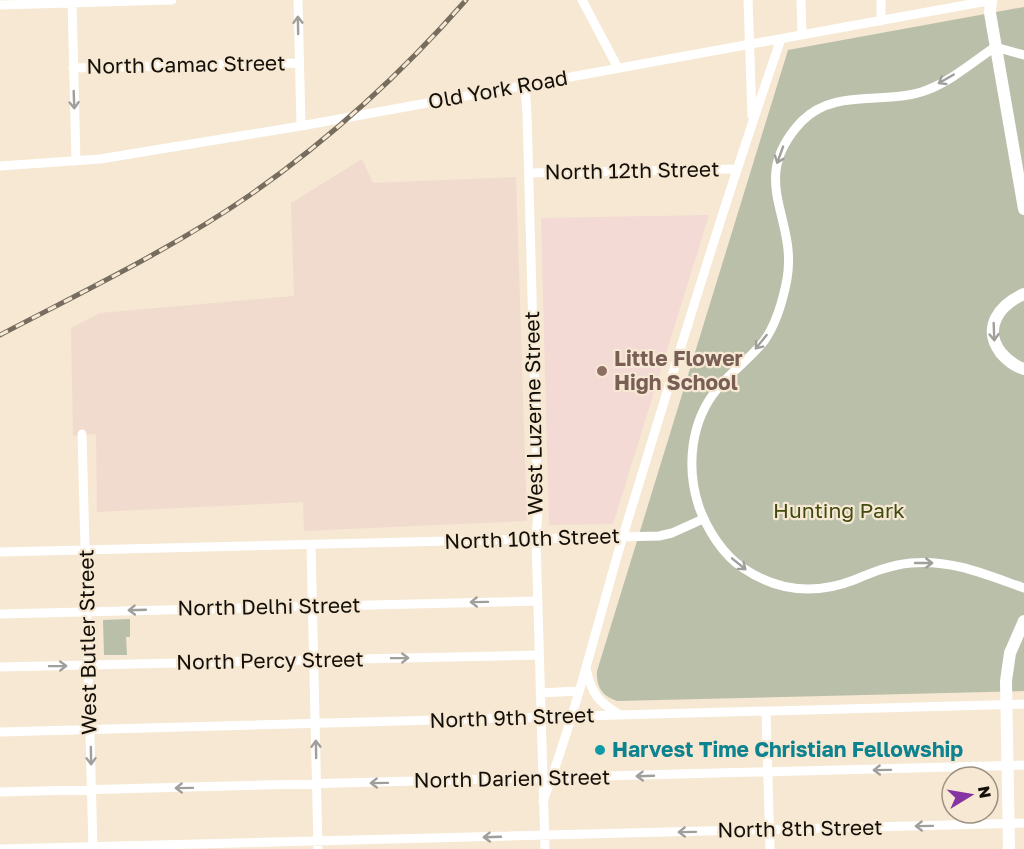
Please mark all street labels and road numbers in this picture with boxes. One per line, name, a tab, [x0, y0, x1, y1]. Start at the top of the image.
street label: North Camac Street	[86, 49, 286, 79]
street label: Old York Road	[426, 64, 570, 114]
street label: North 12th Street	[544, 155, 720, 185]
street label: West Luzerne Street	[518, 311, 548, 515]
street label: North 10th Street	[444, 522, 620, 554]
street label: West Butler Street	[72, 549, 102, 735]
street label: North Delhi Street	[177, 591, 361, 621]
street label: North Percy Street	[176, 645, 364, 675]
street label: North 9th Street	[429, 701, 595, 733]
street label: North Darien Street	[413, 763, 611, 793]
street label: North 8th Street	[717, 814, 883, 842]

